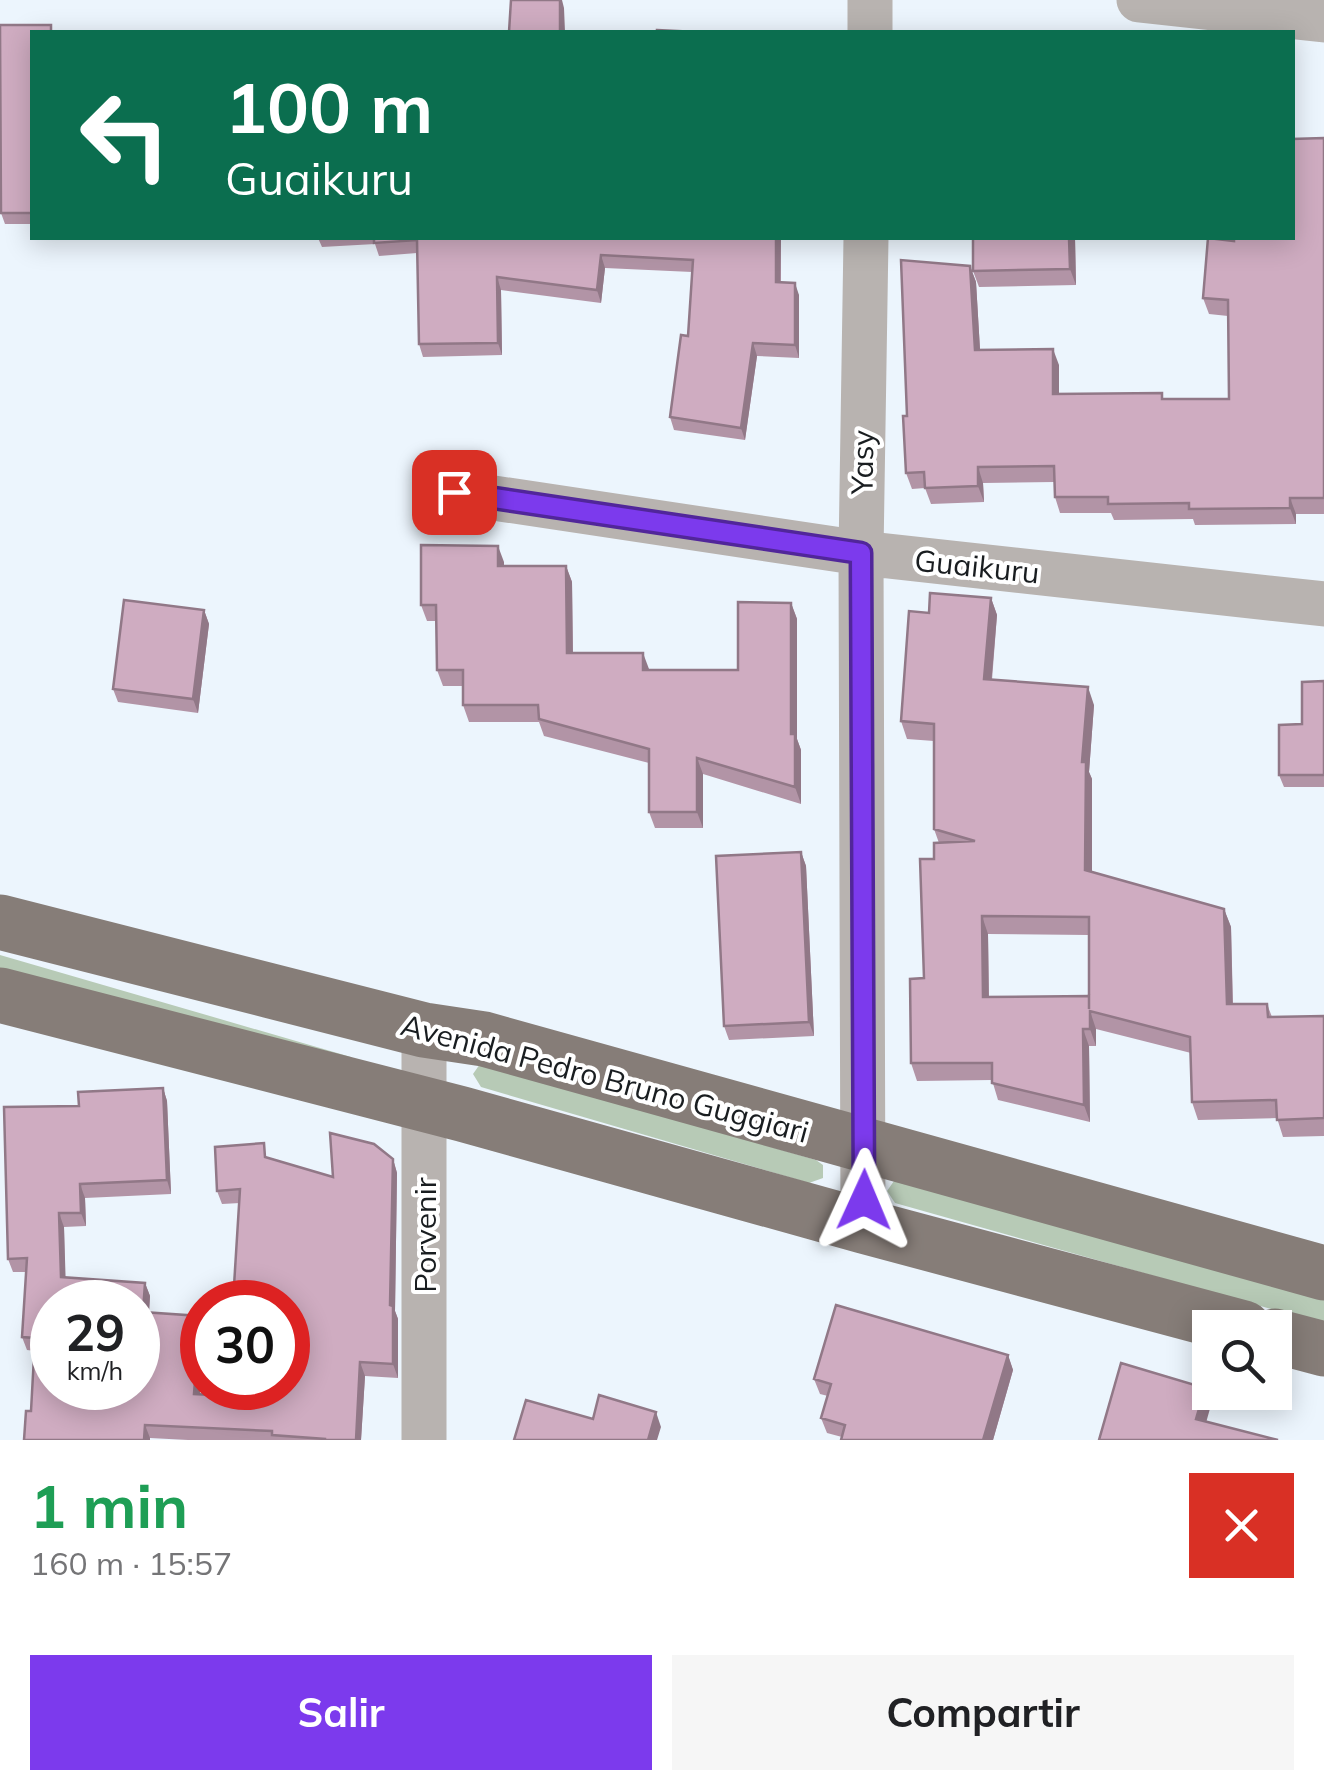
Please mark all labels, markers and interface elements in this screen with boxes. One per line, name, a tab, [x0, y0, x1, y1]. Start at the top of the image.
text: 100 m	[225, 63, 433, 151]
icon: left	[60, 70, 190, 200]
text: Guaikuru	[225, 150, 413, 206]
street label: Yasy	[842, 429, 882, 496]
pin	[412, 450, 497, 535]
icon: arrive	[427, 465, 482, 520]
street label: Guaikuru	[913, 541, 1041, 591]
street label: Avenida Pedro Bruno Guggiari	[397, 1005, 813, 1151]
position arrow	[812, 1148, 916, 1252]
street label: Porvenir	[406, 1177, 444, 1293]
speed limit sign: 30	[180, 1280, 310, 1410]
text: 29	[65, 1301, 125, 1364]
map controls	[1192, 1310, 1292, 1410]
button: search	[1192, 1310, 1292, 1410]
text: km/h	[67, 1355, 123, 1386]
text: 1 min	[30, 1468, 188, 1543]
button: close	[1189, 1473, 1294, 1578]
text: 160 m · 15:57	[30, 1543, 232, 1583]
button: Salir	[30, 1655, 652, 1770]
button: Compartir	[672, 1655, 1294, 1770]

